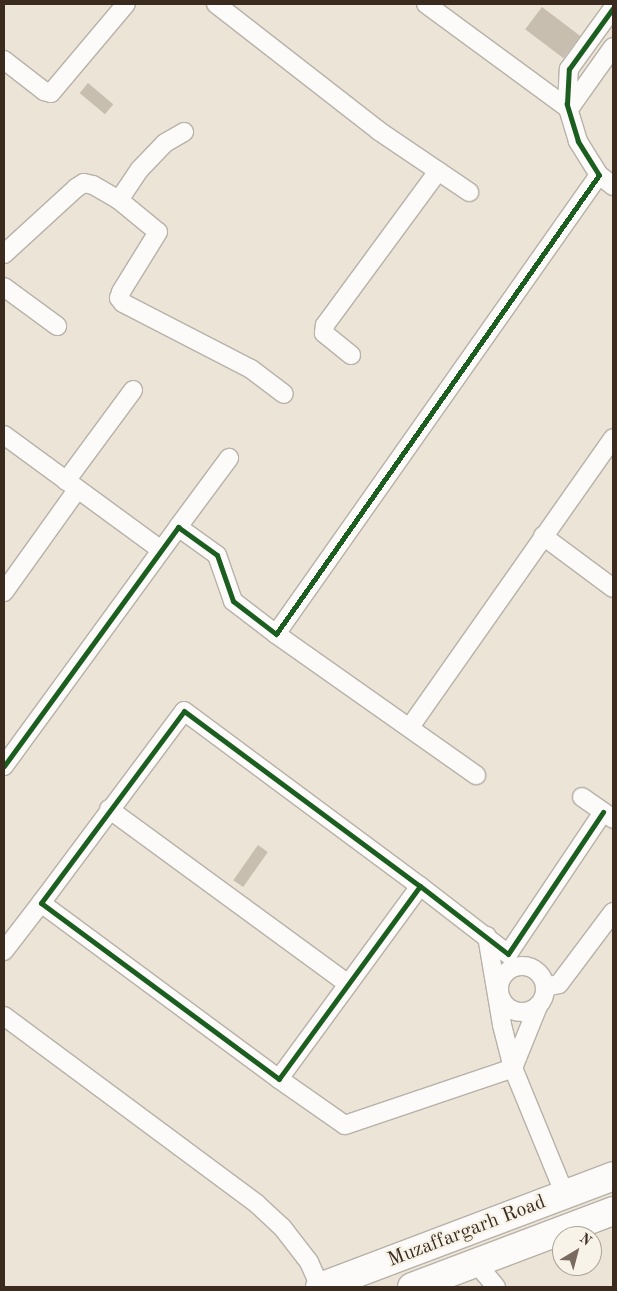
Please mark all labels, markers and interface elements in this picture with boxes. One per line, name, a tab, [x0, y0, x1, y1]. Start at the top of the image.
street label: Muzaffargarh Road	[385, 1191, 549, 1273]
north arrow	[552, 1226, 602, 1276]
text: N	[577, 1231, 594, 1249]

